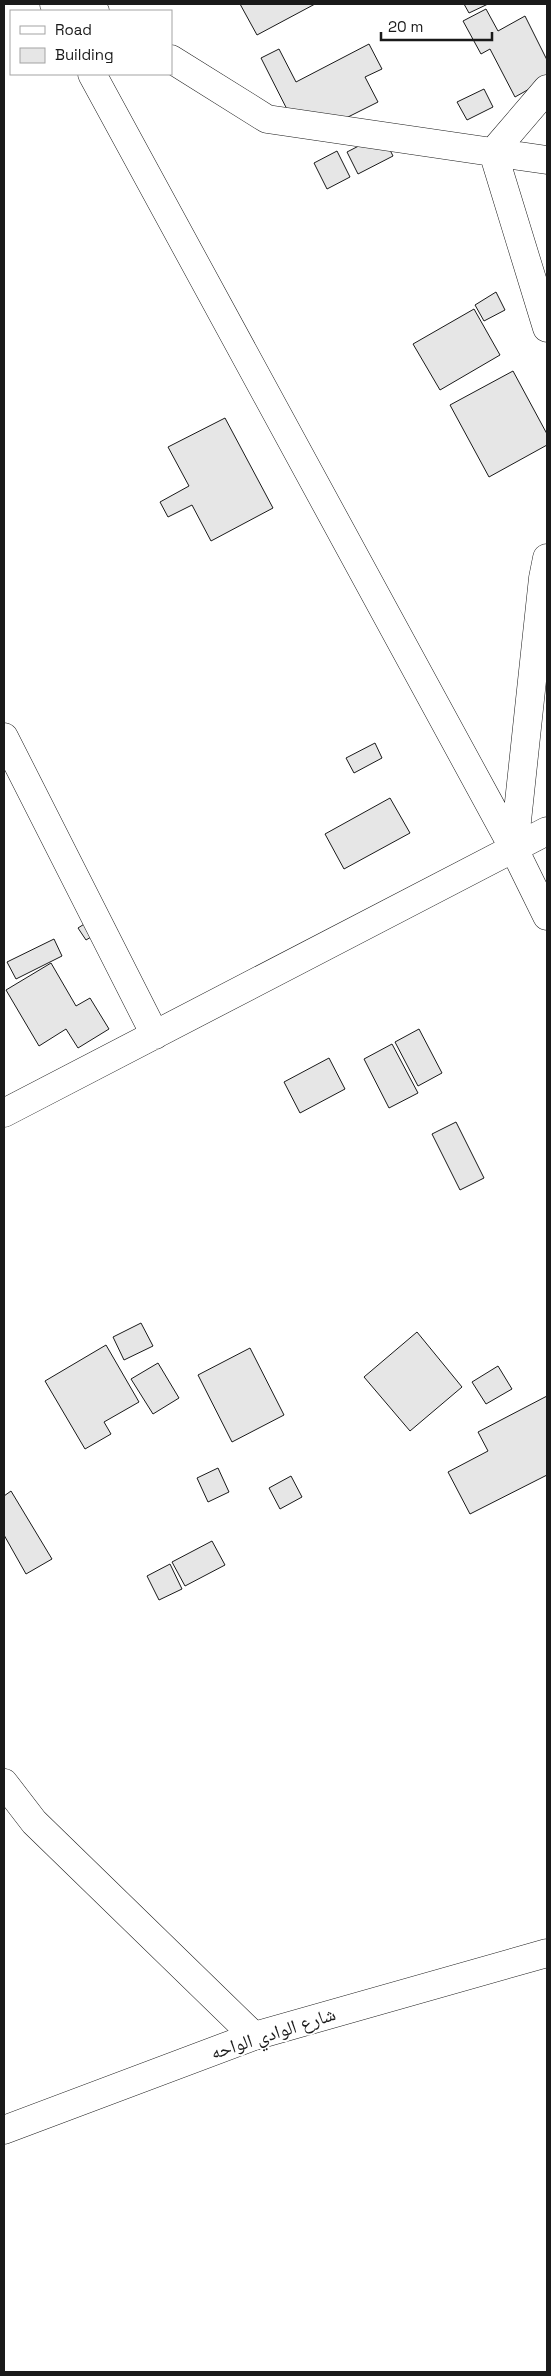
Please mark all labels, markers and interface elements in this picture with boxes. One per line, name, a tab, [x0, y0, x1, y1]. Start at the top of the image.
legend	[10, 10, 172, 75]
scale bar	[381, 10, 492, 42]
text: 20 m	[388, 17, 423, 36]
text: Road	[55, 20, 92, 39]
text: Building	[55, 45, 114, 64]
street label: شارع الوادي الواحه	[207, 2001, 340, 2068]

